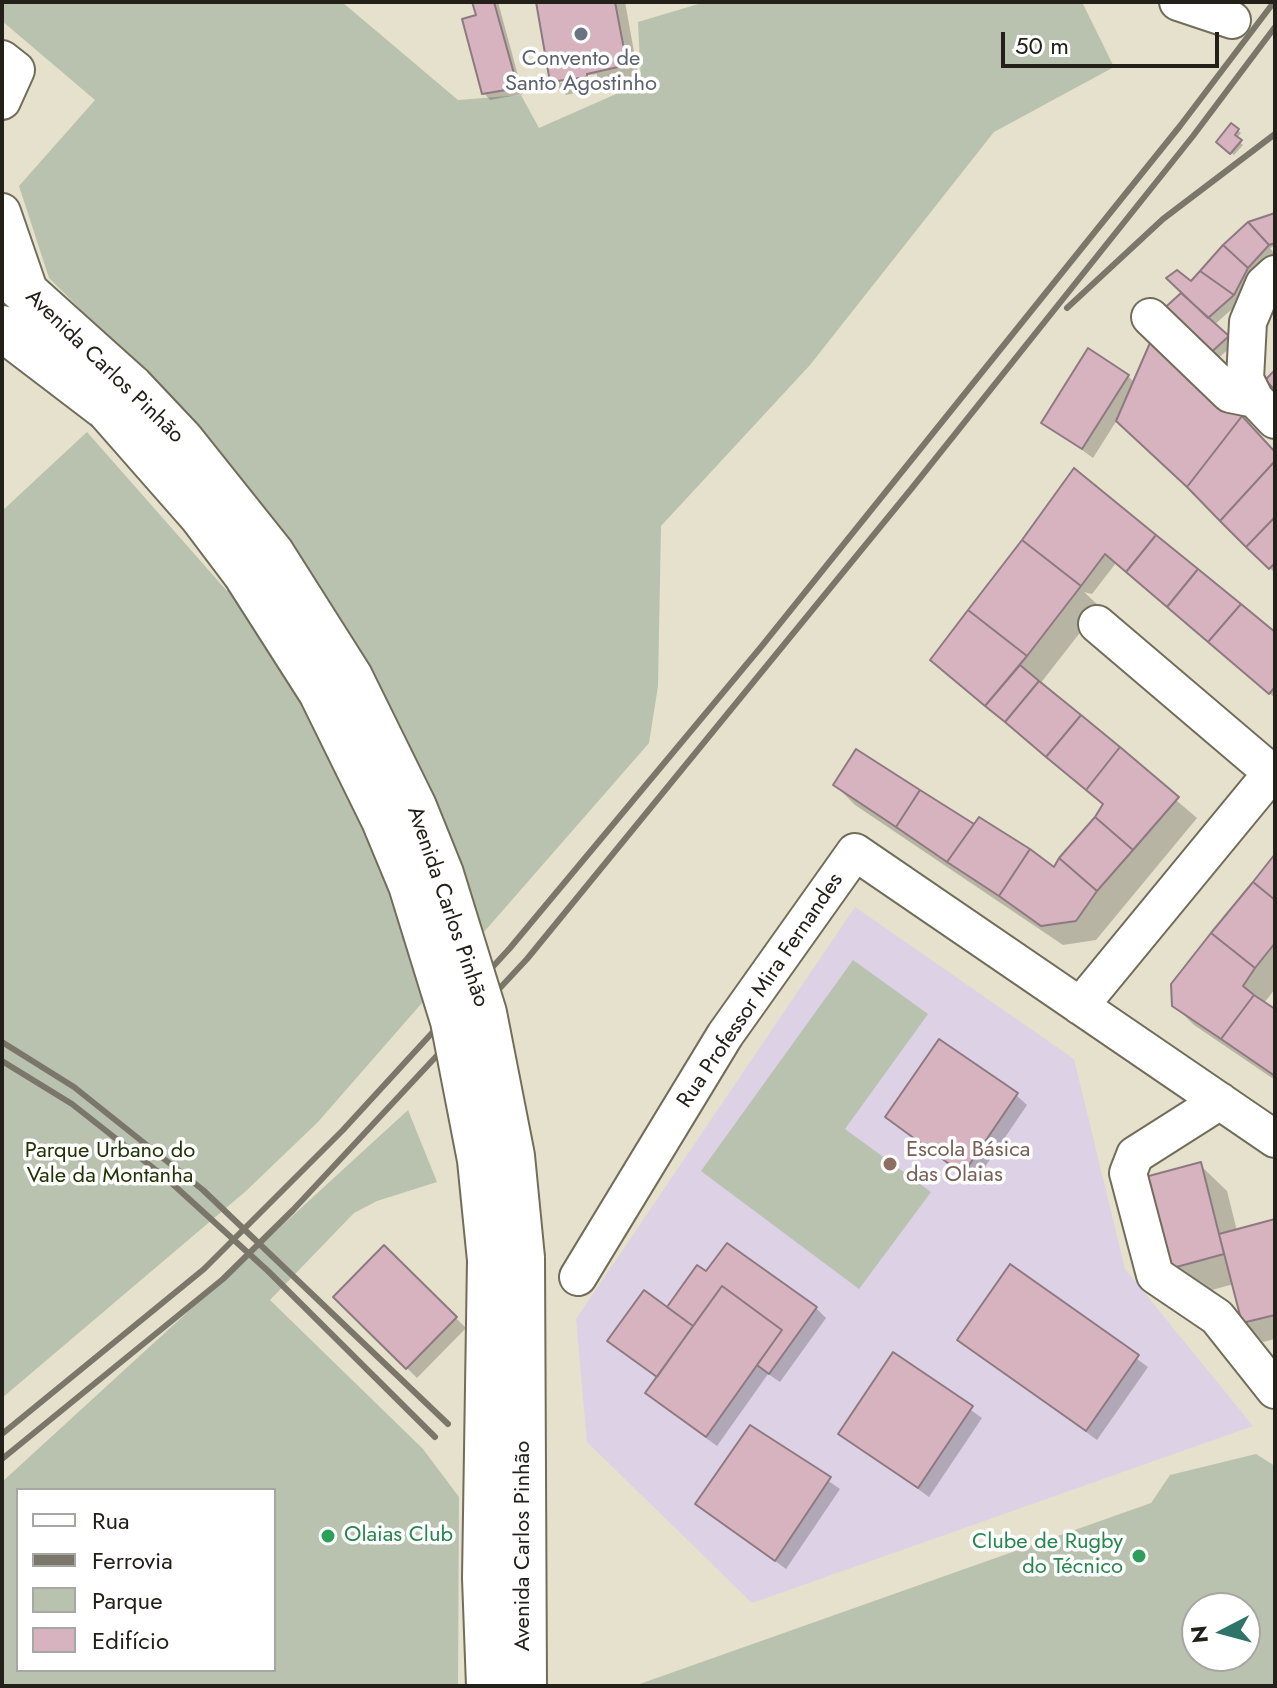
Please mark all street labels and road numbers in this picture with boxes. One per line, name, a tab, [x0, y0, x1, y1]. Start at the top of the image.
street label: Avenida Carlos Pinhão	[19, 284, 189, 450]
street label: Avenida Carlos Pinhão	[400, 803, 494, 1011]
street label: Rua Professor Mira Fernandes	[673, 869, 849, 1113]
street label: Avenida Carlos Pinhão	[511, 1441, 537, 1651]

